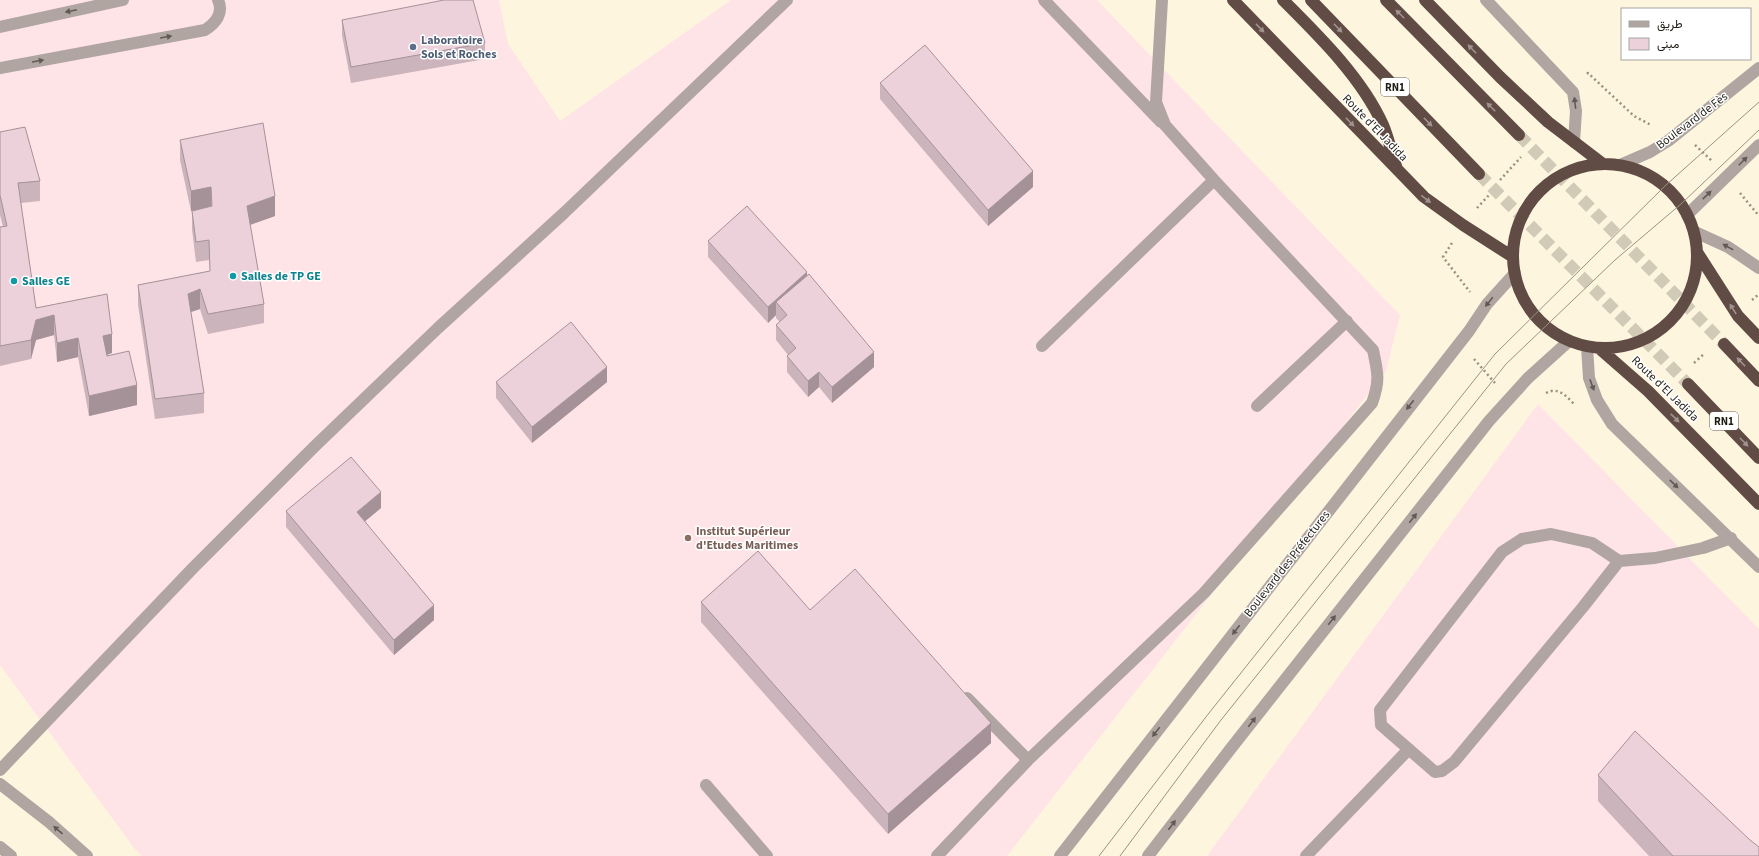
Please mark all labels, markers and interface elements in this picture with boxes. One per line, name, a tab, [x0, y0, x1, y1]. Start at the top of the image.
legend	[1621, 8, 1751, 60]
one-way arrow	[65, 9, 77, 15]
one-way arrow	[1395, 9, 1405, 19]
text: طريق	[1657, 16, 1683, 33]
one-way arrow	[1256, 23, 1265, 33]
one-way arrow	[1333, 23, 1343, 33]
place label: Laboratoire Sols et Roches	[421, 32, 496, 63]
one-way arrow	[160, 34, 172, 40]
text: مبنى	[1657, 36, 1679, 53]
marker: Laboratoire Sols et Roches	[408, 42, 418, 52]
one-way arrow	[1468, 44, 1477, 54]
one-way arrow	[32, 58, 44, 64]
road number: RN1	[1381, 78, 1409, 96]
street label: Boulevard de Fès	[1653, 89, 1731, 153]
street label: Route d'El Jadida	[1338, 91, 1412, 165]
one-way arrow	[1572, 97, 1579, 109]
one-way arrow	[1487, 102, 1496, 112]
one-way arrow	[1346, 117, 1355, 127]
one-way arrow	[1424, 117, 1433, 127]
one-way arrow	[1738, 156, 1748, 166]
one-way arrow	[1702, 191, 1712, 200]
one-way arrow	[1421, 194, 1432, 203]
one-way arrow	[1722, 244, 1734, 251]
place label: Salles de TP GE	[241, 268, 321, 285]
marker: Salles de TP GE	[228, 271, 238, 281]
place label: Salles GE	[22, 273, 70, 290]
marker: Salles GE	[9, 276, 19, 286]
one-way arrow	[1485, 296, 1494, 307]
one-way arrow	[1730, 303, 1737, 315]
street label: Route d'El Jadida	[1628, 352, 1702, 426]
one-way arrow	[1737, 357, 1746, 367]
one-way arrow	[1589, 380, 1595, 392]
one-way arrow	[1406, 400, 1415, 411]
road number: RN1	[1710, 412, 1738, 430]
one-way arrow	[1670, 414, 1680, 423]
one-way arrow	[1739, 437, 1749, 447]
one-way arrow	[1669, 479, 1679, 489]
street label: Boulevard des Préfectures	[1240, 507, 1334, 621]
one-way arrow	[1408, 512, 1417, 523]
place label: Institut Supérieur d'Etudes Maritimes	[696, 523, 798, 554]
marker: Institut Supérieur d'Etudes Maritimes	[683, 533, 693, 543]
one-way arrow	[1328, 615, 1336, 626]
one-way arrow	[1232, 624, 1241, 635]
one-way arrow	[1247, 717, 1256, 728]
one-way arrow	[1152, 727, 1161, 738]
one-way arrow	[1168, 820, 1176, 830]
one-way arrow	[52, 826, 63, 835]

